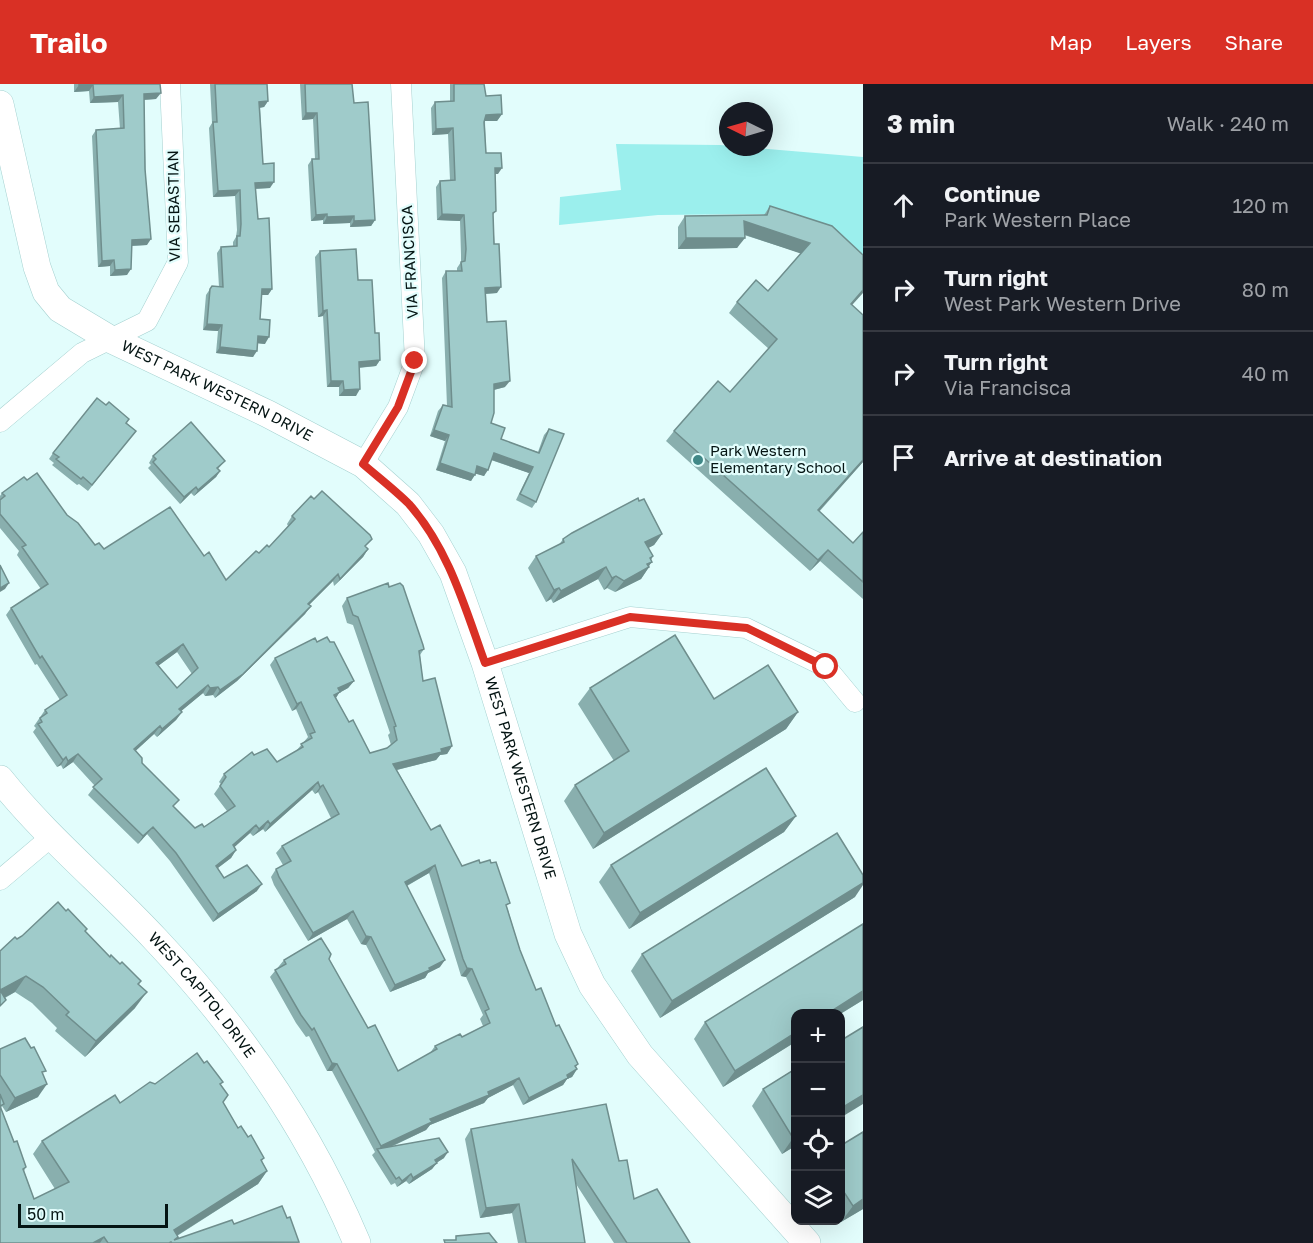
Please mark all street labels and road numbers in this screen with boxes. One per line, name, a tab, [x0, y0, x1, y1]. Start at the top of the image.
street label: VIA SEBASTIAN	[163, 150, 183, 262]
street label: VIA FRANCISCA	[397, 205, 421, 319]
street label: WEST PARK WESTERN DRIVE	[119, 336, 316, 444]
street label: WEST PARK WESTERN DRIVE	[482, 674, 561, 881]
street label: WEST CAPITOL DRIVE	[145, 928, 260, 1061]

